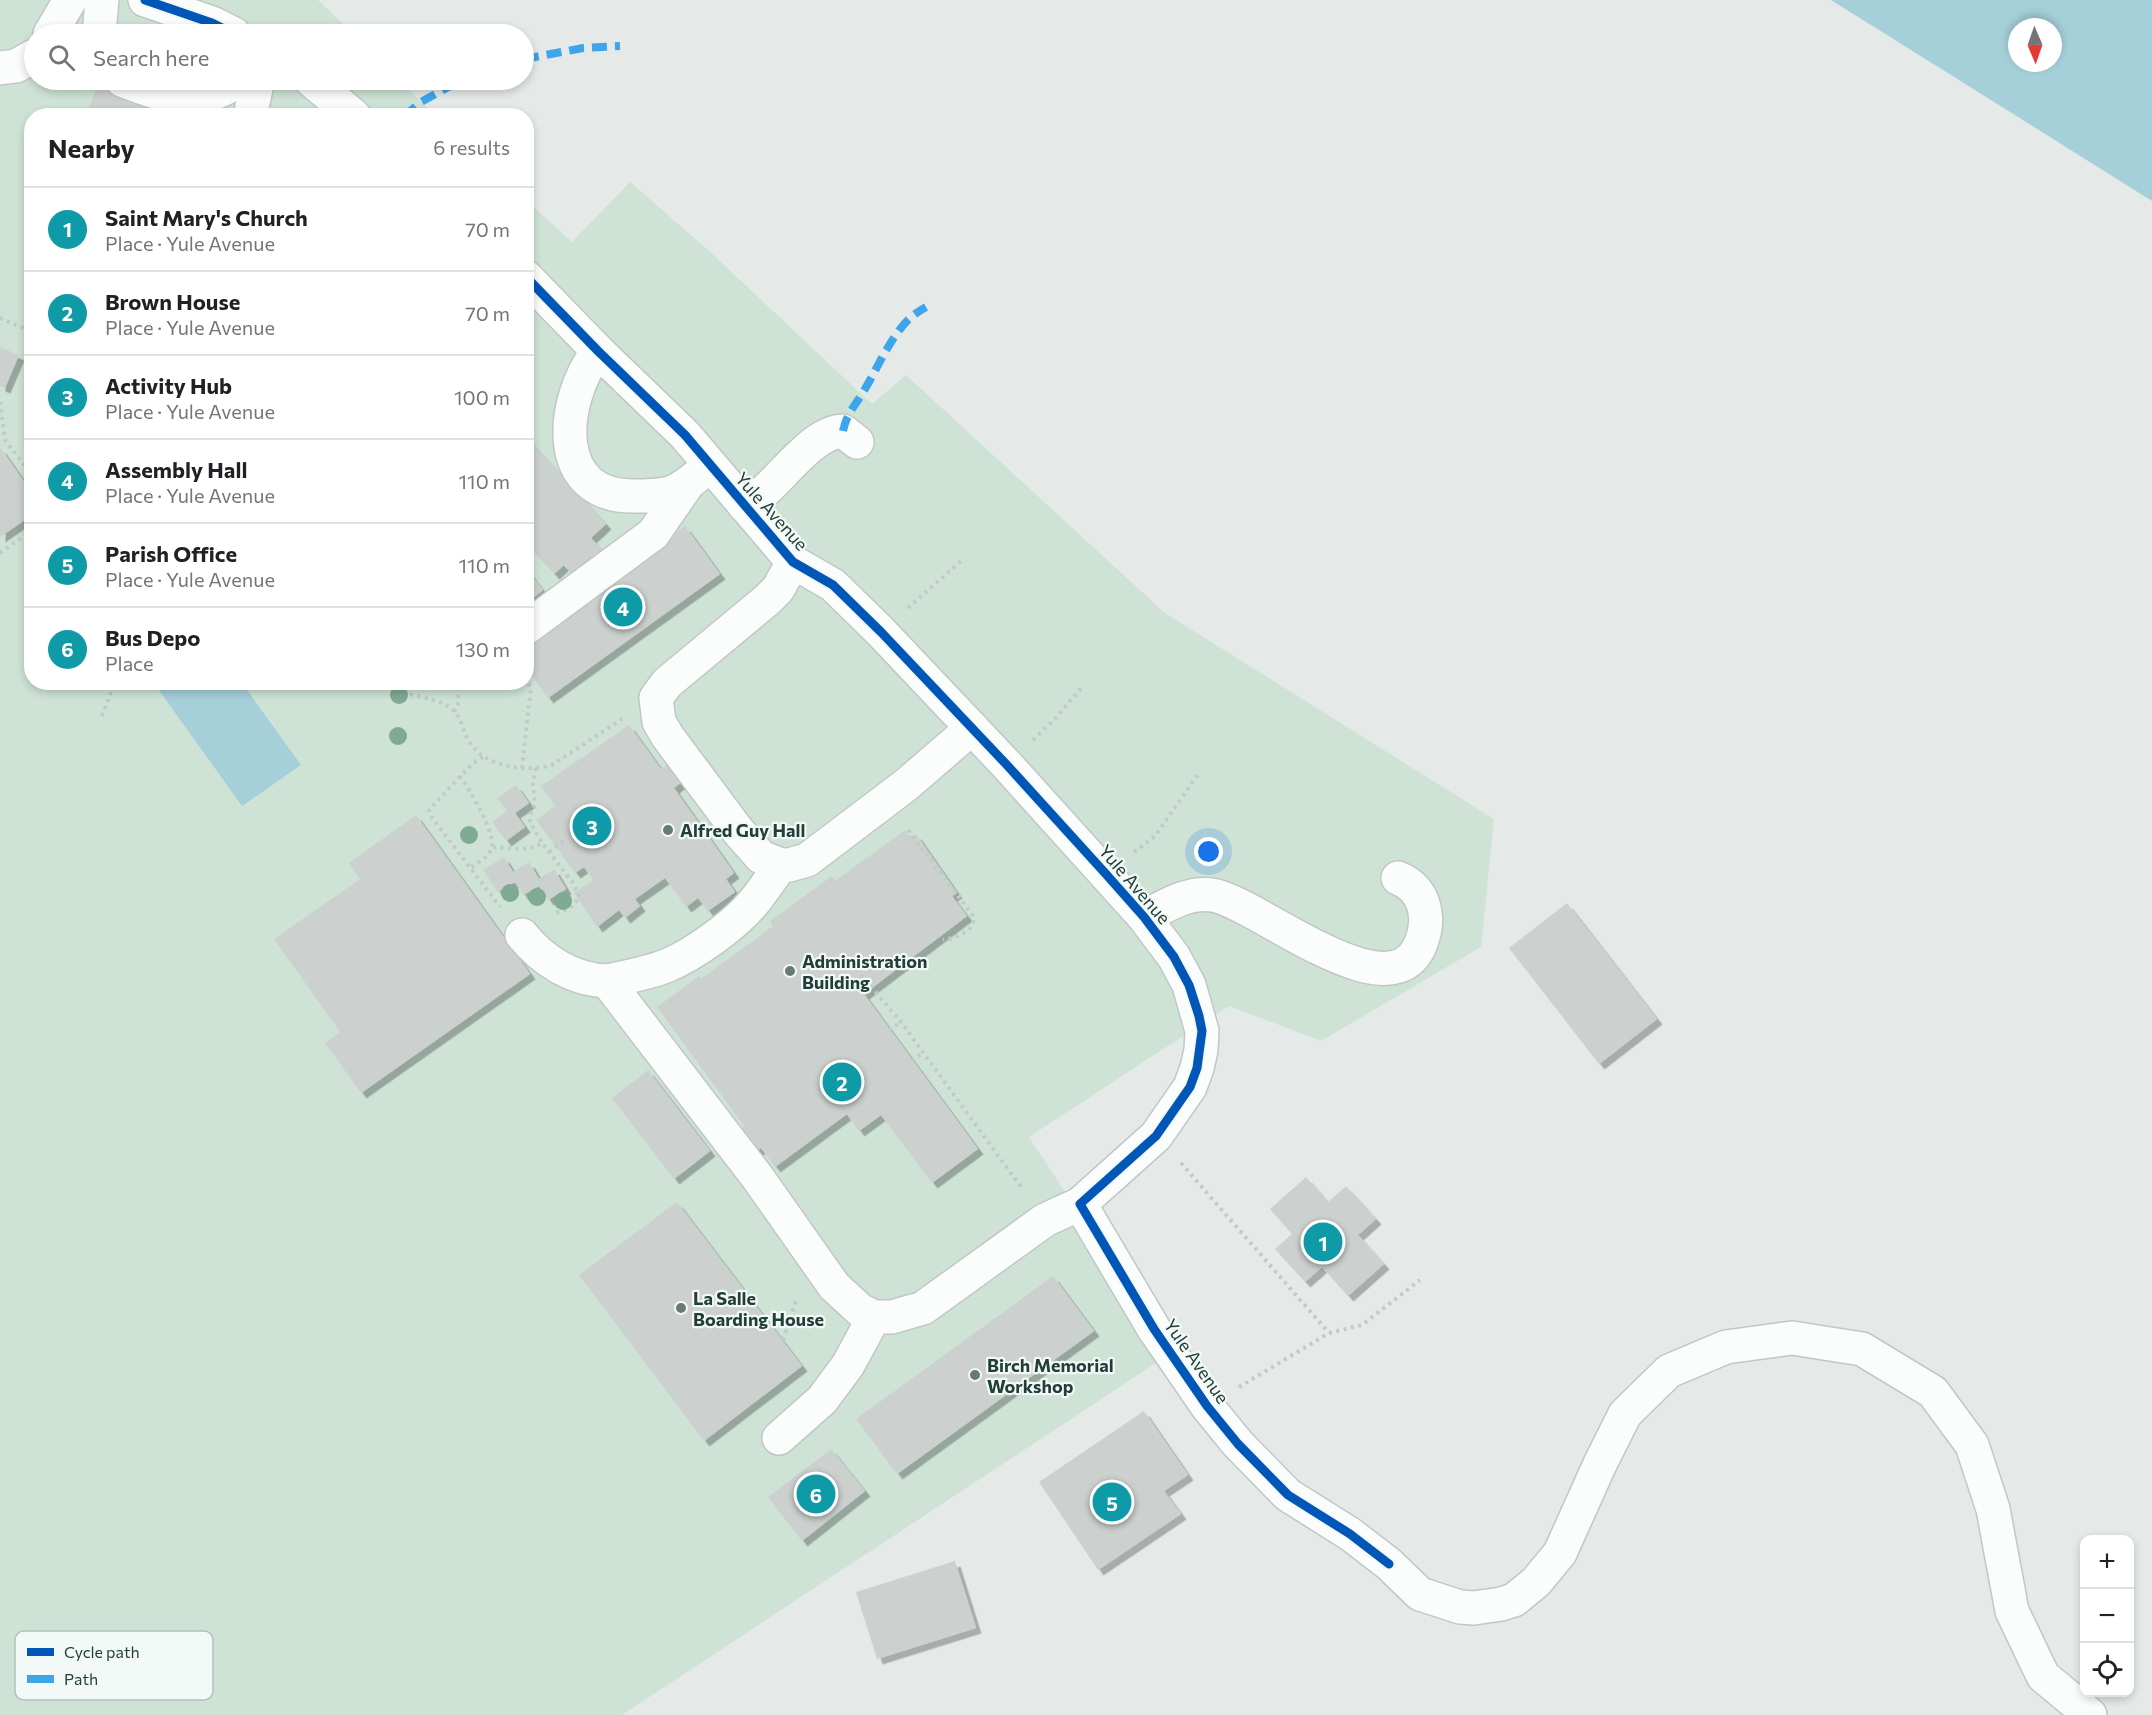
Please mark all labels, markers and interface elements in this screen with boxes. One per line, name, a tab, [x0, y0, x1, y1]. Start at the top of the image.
north arrow	[2008, 18, 2062, 72]
search box	[24, 24, 534, 90]
icon: search	[45, 41, 78, 74]
text: Search here	[93, 44, 209, 71]
text: Nearby	[48, 132, 135, 163]
text: 6 results	[433, 135, 510, 159]
text: Saint Mary's Church	[105, 204, 308, 231]
text: 1	[63, 217, 72, 241]
text: 70 m	[465, 217, 510, 241]
text: Place · Yule Avenue	[105, 231, 275, 255]
text: Brown House	[105, 288, 240, 315]
text: 2	[62, 301, 73, 325]
text: 70 m	[465, 301, 510, 325]
text: Place · Yule Avenue	[105, 315, 275, 339]
text: Activity Hub	[105, 372, 232, 399]
text: 3	[62, 385, 73, 409]
text: 100 m	[454, 385, 510, 409]
text: Place · Yule Avenue	[105, 399, 275, 423]
text: Assembly Hall	[105, 456, 247, 483]
street label: Yule Avenue	[731, 467, 813, 555]
text: 4	[61, 469, 74, 493]
text: 110 m	[459, 469, 510, 493]
text: Place · Yule Avenue	[105, 483, 275, 507]
text: Parish Office	[105, 540, 237, 567]
text: 5	[62, 553, 73, 577]
text: 110 m	[459, 553, 510, 577]
text: Place · Yule Avenue	[105, 567, 275, 591]
pin: 4	[604, 584, 642, 630]
text: Bus Depo	[105, 624, 200, 651]
text: 6	[61, 637, 74, 661]
text: 130 m	[456, 637, 510, 661]
text: Place	[105, 651, 154, 675]
pin: 3	[572, 804, 612, 848]
place label: Alfred Guy Hall	[680, 819, 805, 841]
marker: Alfred Guy Hall	[661, 823, 675, 837]
your location	[1194, 837, 1223, 866]
street label: Yule Avenue	[1094, 840, 1176, 928]
place label: Administration Building	[802, 950, 928, 993]
marker: Administration Building	[783, 964, 797, 978]
pin: 2	[822, 1060, 862, 1104]
pin: 1	[1304, 1220, 1342, 1264]
place label: La Salle Boarding House	[693, 1287, 824, 1330]
marker: La Salle Boarding House	[674, 1301, 688, 1315]
street label: Yule Avenue	[1160, 1314, 1234, 1408]
place label: Birch Memorial Workshop	[987, 1354, 1114, 1397]
marker: Birch Memorial Workshop	[968, 1368, 982, 1382]
pin: 6	[796, 1472, 836, 1516]
pin: 5	[1092, 1480, 1132, 1524]
map controls	[2080, 1535, 2134, 1697]
button: +	[2080, 1535, 2134, 1589]
button: −	[2080, 1589, 2134, 1643]
legend	[15, 1631, 213, 1700]
text: Cycle path	[64, 1642, 140, 1661]
button: locate	[2080, 1643, 2134, 1697]
text: Path	[64, 1669, 98, 1688]

